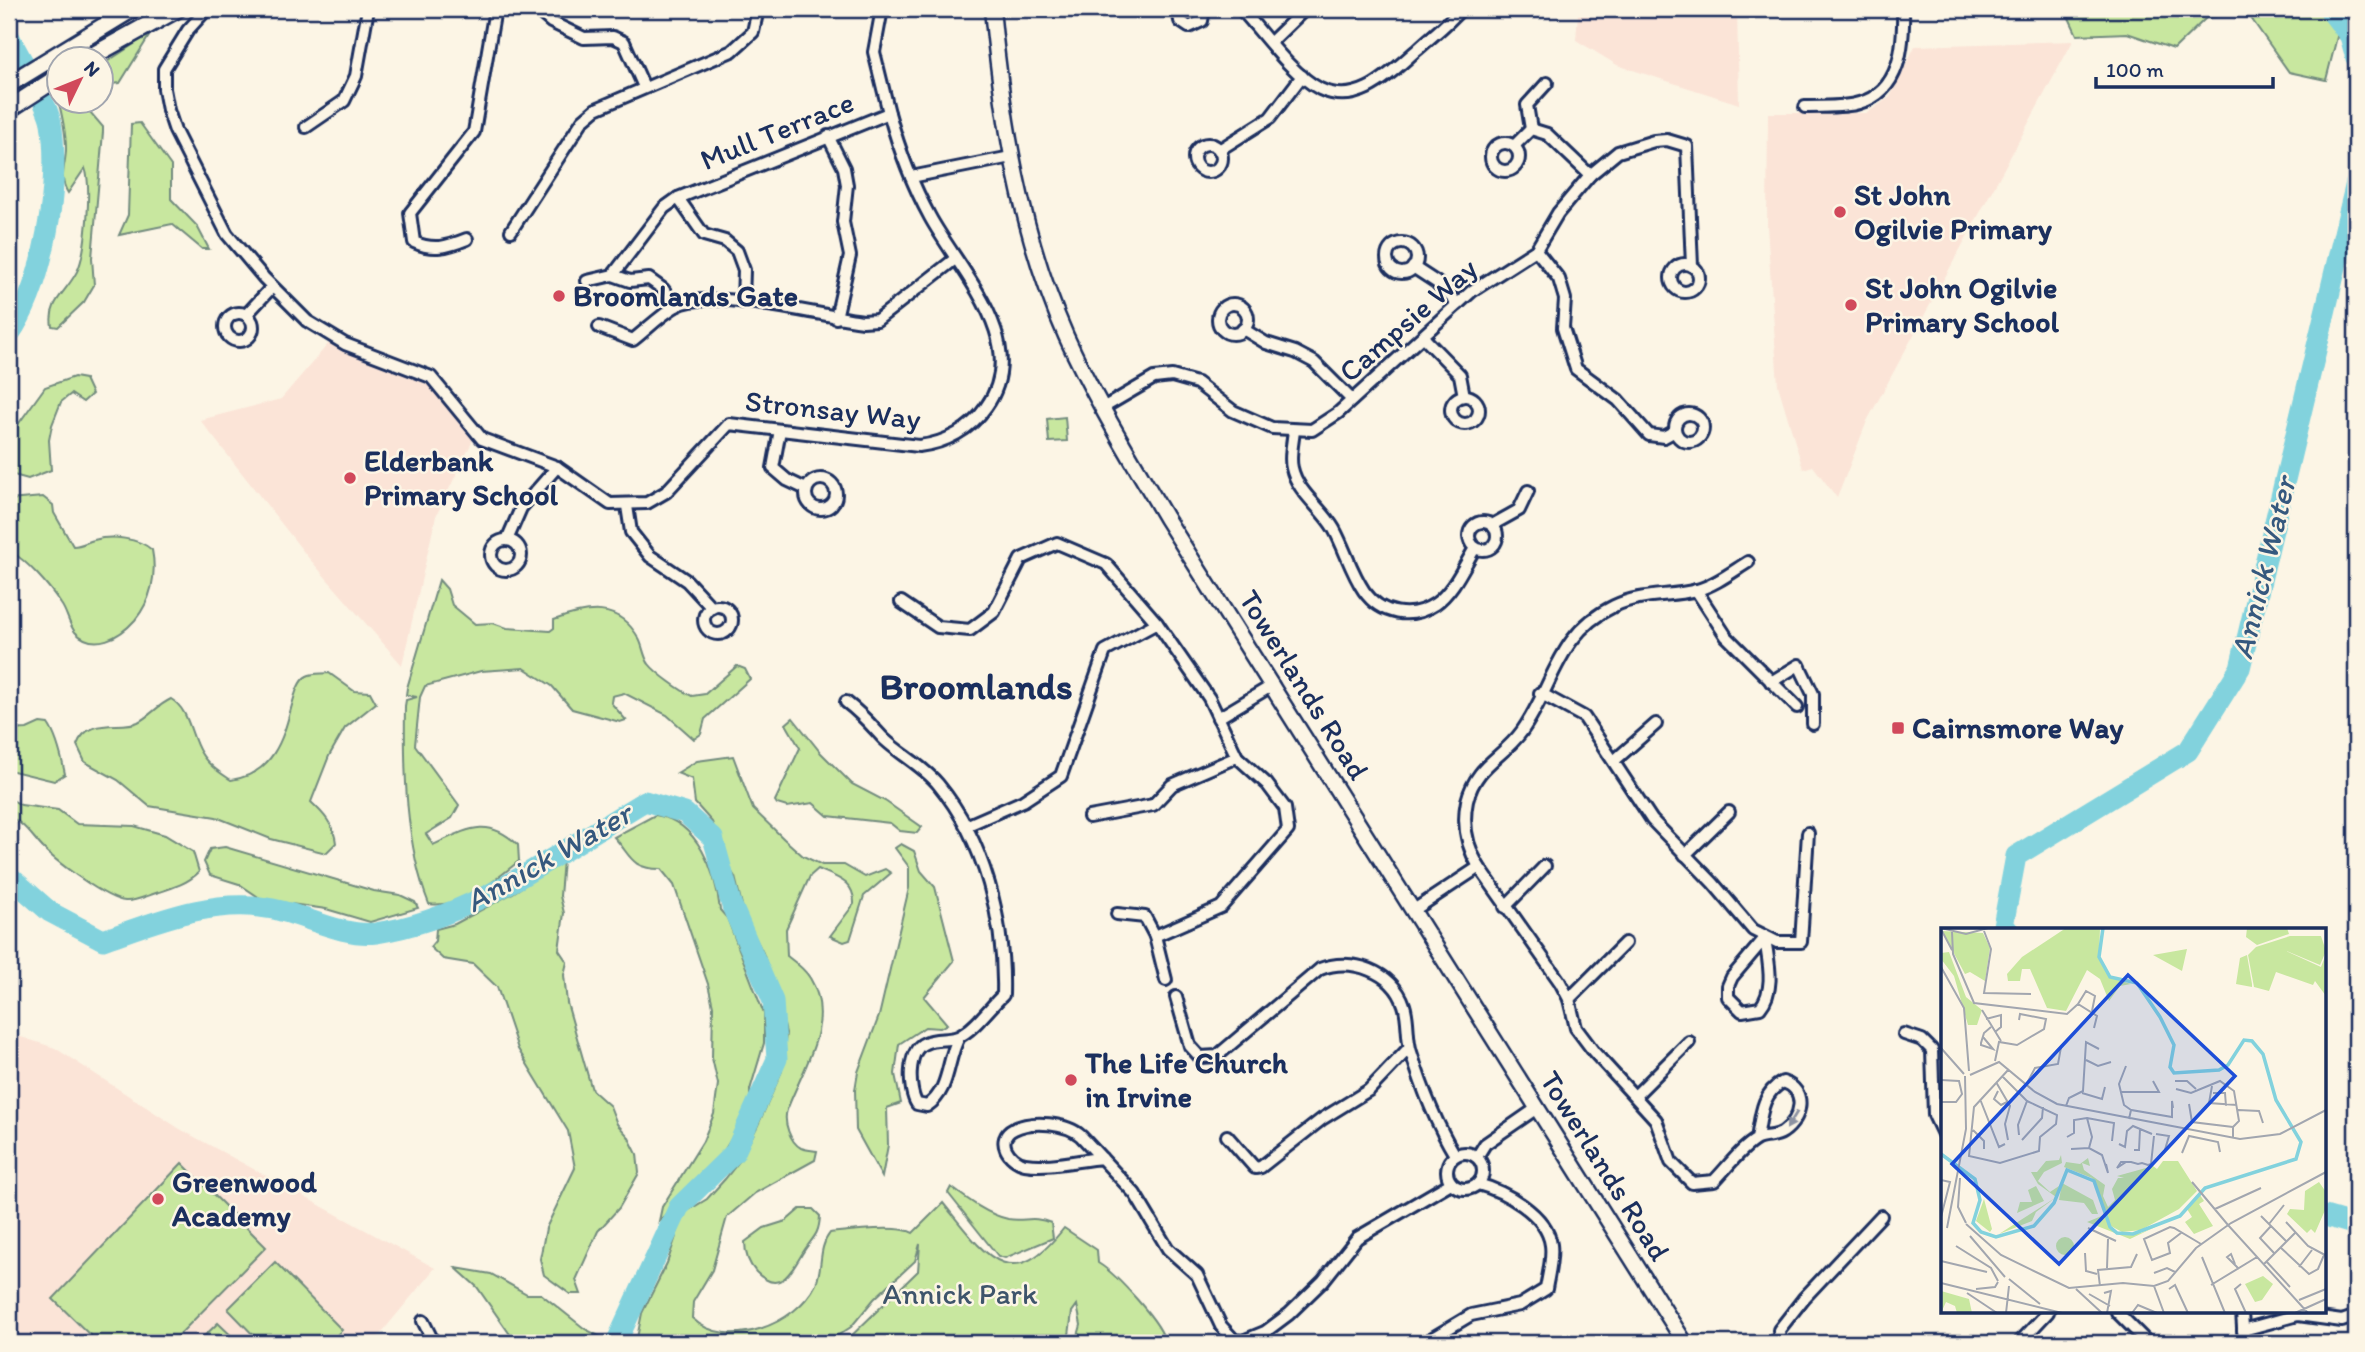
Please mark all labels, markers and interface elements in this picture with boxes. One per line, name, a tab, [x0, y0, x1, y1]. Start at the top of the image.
north arrow	[46, 46, 116, 116]
scale bar	[2096, 46, 2272, 90]
text: N	[79, 56, 105, 81]
text: 100 m	[2106, 57, 2164, 82]
street label: Mull Terrace	[695, 83, 859, 178]
place label: St John Ogilvie Primary	[1854, 176, 2053, 247]
marker: St John Ogilvie Primary	[1832, 204, 1848, 220]
street label: Campsie Way	[1331, 249, 1484, 390]
place label: St John Ogilvie Primary School	[1865, 269, 2059, 340]
place label: Broomlands Gate	[573, 277, 798, 314]
marker: Broomlands Gate	[551, 288, 567, 304]
marker: St John Ogilvie Primary School	[1843, 297, 1859, 313]
street label: Stronsay Way	[744, 382, 923, 437]
place label: Elderbank Primary School	[364, 442, 558, 513]
marker: Elderbank Primary School	[342, 470, 358, 486]
water label: Annick Water	[2222, 470, 2305, 663]
street label: Towerlands Road	[1231, 583, 1378, 787]
district label: Broomlands	[879, 664, 1073, 708]
place label: Cairnsmore Way	[1912, 709, 2124, 746]
marker: Cairnsmore Way	[1890, 720, 1906, 736]
water label: Annick Water	[458, 792, 641, 920]
inset map	[1941, 928, 2326, 1314]
place label: The Life Church in Irvine	[1084, 1044, 1289, 1115]
street label: Towerlands Road	[1532, 1064, 1679, 1268]
marker: The Life Church in Irvine	[1063, 1072, 1079, 1088]
one-way arrow	[1785, 1110, 1798, 1130]
place label: Greenwood Academy	[171, 1163, 317, 1234]
marker: Greenwood Academy	[150, 1191, 166, 1207]
park label: Annick Park	[883, 1275, 1038, 1312]

